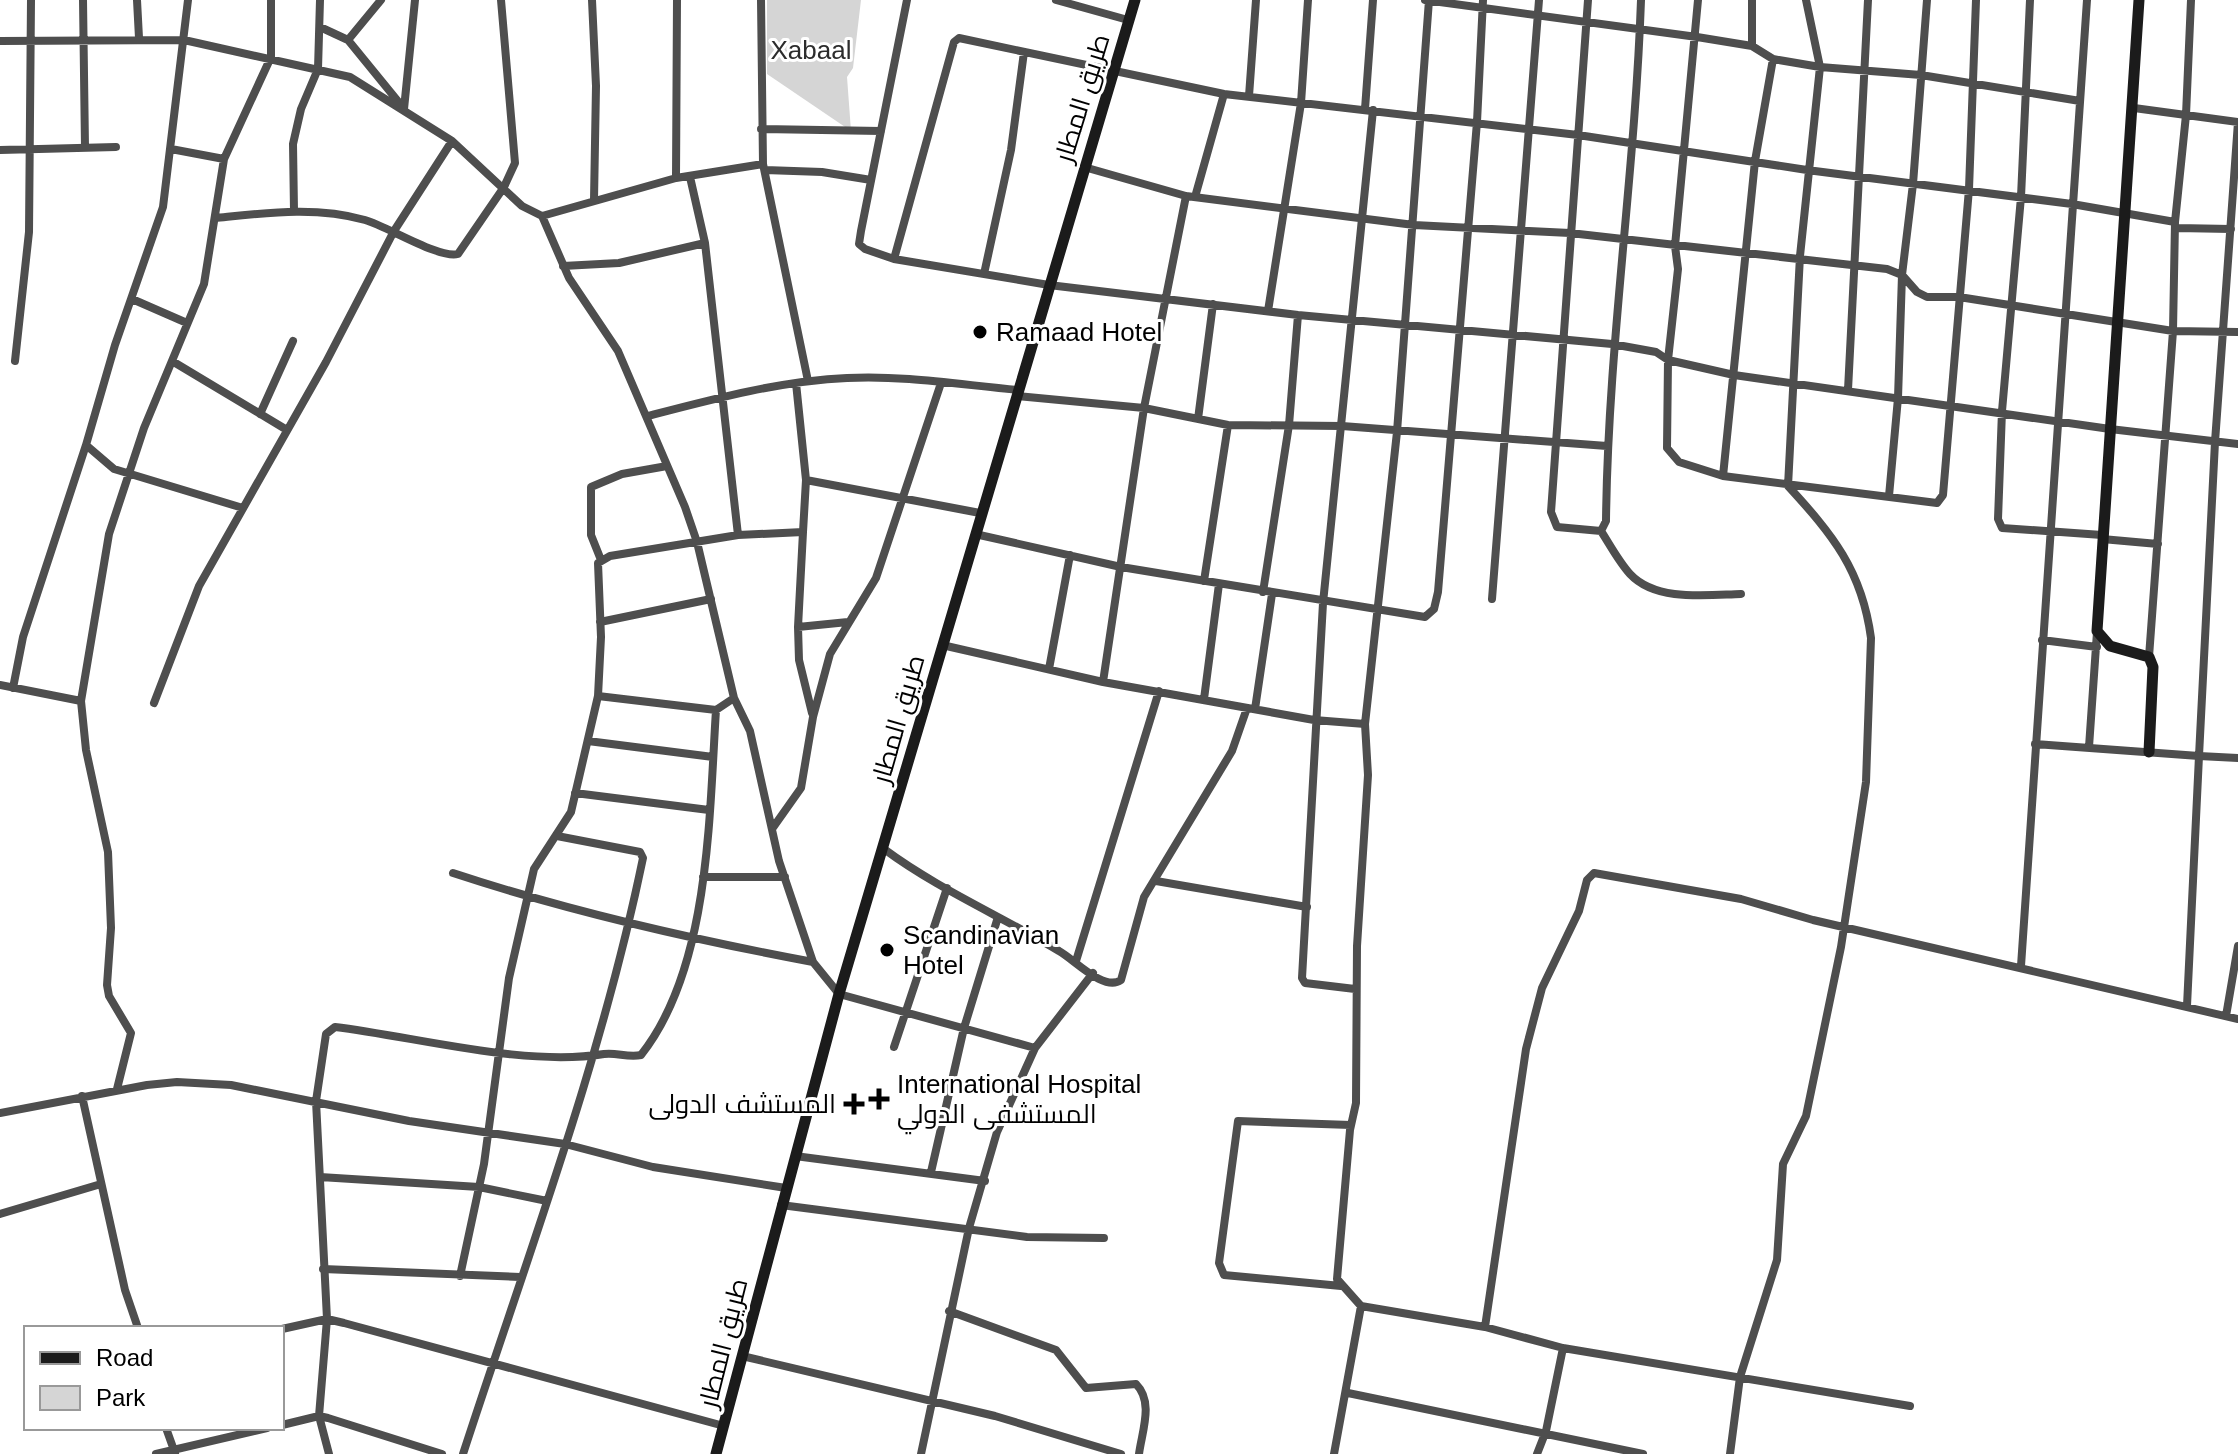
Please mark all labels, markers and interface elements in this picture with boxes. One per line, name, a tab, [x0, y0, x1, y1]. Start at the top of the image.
street label: طريق المطار	[1048, 30, 1117, 168]
park label: Xabaal	[771, 35, 851, 65]
place label: Ramaad Hotel	[996, 317, 1162, 347]
marker: Ramaad Hotel	[971, 323, 989, 341]
street label: طريق المطار	[865, 651, 932, 789]
place label: Scandinavian Hotel	[903, 920, 1059, 980]
marker: Scandinavian Hotel	[878, 941, 896, 959]
place label: International Hospital المستشفى الدولي	[897, 1069, 1141, 1135]
marker: International Hospital المستشفى الدولي	[868, 1088, 890, 1110]
place label: المستشف الدولى	[649, 1089, 836, 1120]
marker: المستشف الدولى	[843, 1093, 865, 1115]
street label: طريق المطار	[692, 1275, 755, 1413]
legend	[24, 1326, 284, 1430]
text: Road	[96, 1344, 153, 1371]
text: Park	[96, 1384, 146, 1411]

